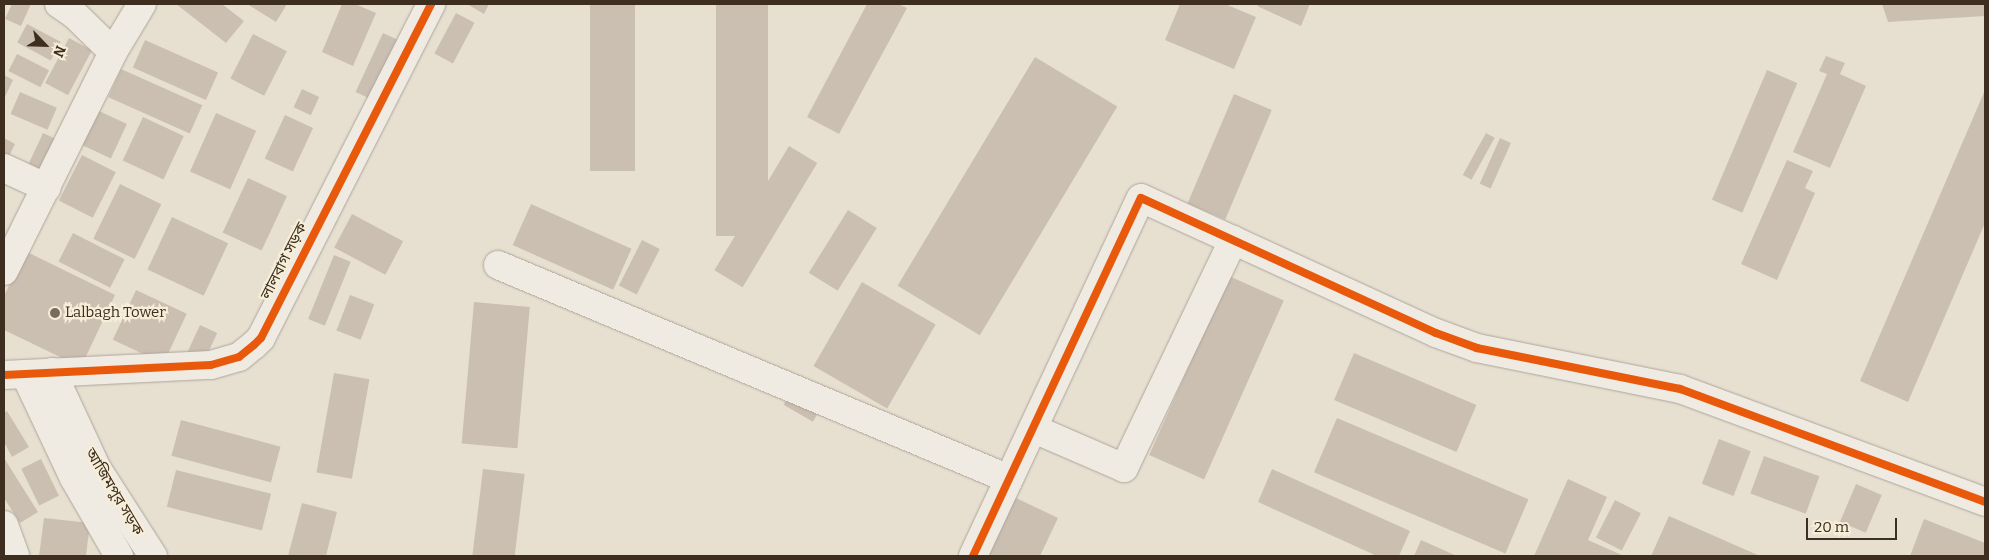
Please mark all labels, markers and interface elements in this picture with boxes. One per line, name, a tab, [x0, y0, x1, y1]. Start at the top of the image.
north arrow	[20, 20, 70, 70]
text: N	[49, 43, 69, 60]
street label: লালবাগ সড়ক	[257, 220, 311, 302]
place label: Lalbagh Tower	[65, 304, 166, 322]
marker: Lalbagh Tower	[49, 307, 61, 319]
street label: আজিমপুর সড়ক	[81, 445, 147, 539]
scale bar	[1809, 508, 1900, 540]
text: 20 m	[1814, 518, 1849, 536]

